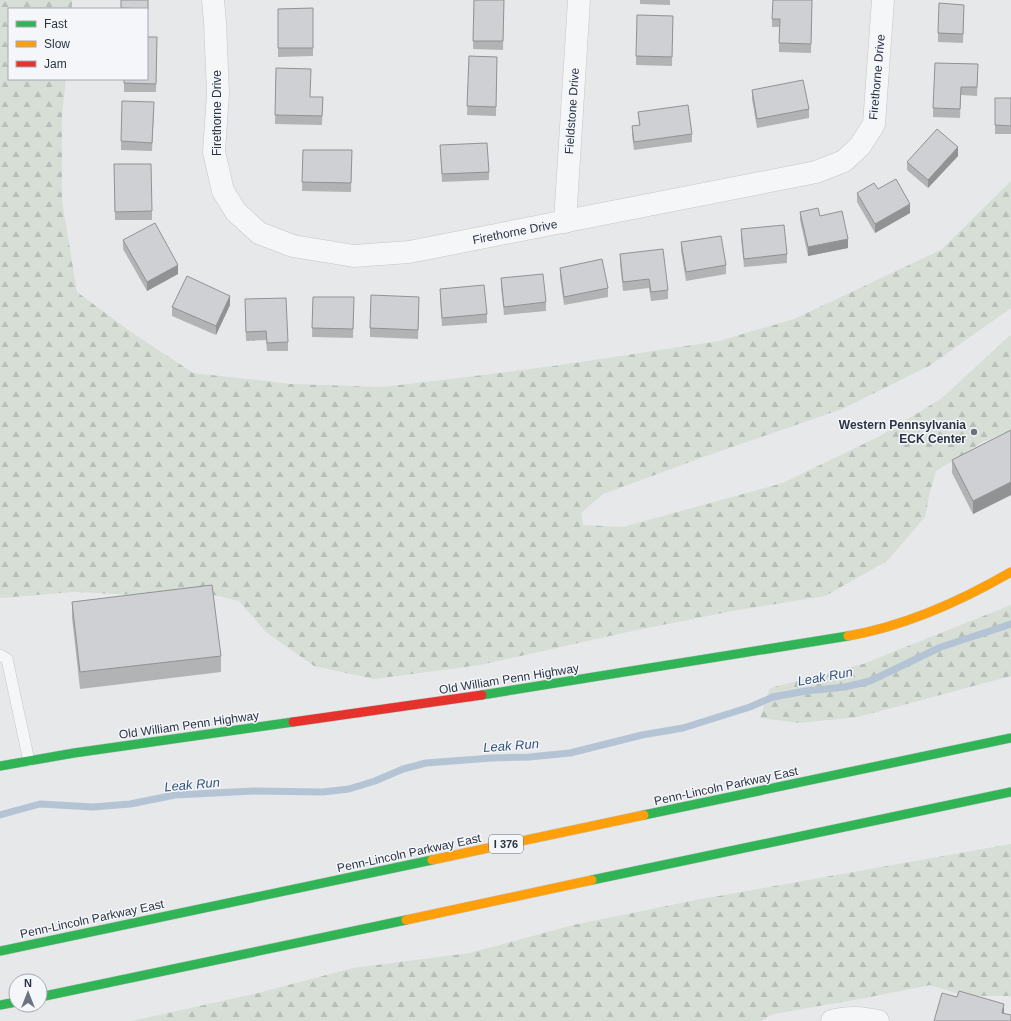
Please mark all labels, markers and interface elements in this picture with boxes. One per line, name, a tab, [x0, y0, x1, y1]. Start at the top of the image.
legend	[8, 8, 148, 80]
text: Fast	[44, 17, 68, 31]
street label: Firethorne Drive	[866, 33, 888, 120]
text: Slow	[44, 37, 70, 51]
text: Jam	[44, 57, 67, 71]
street label: Fieldstone Drive	[562, 67, 582, 155]
street label: Firethorne Drive	[210, 70, 224, 156]
street label: Firethorne Drive	[471, 217, 559, 247]
place label: Western Pennsylvania ECK Center	[839, 418, 966, 446]
marker: Western Pennsylvania ECK Center	[969, 427, 979, 437]
street label: Old William Penn Highway	[438, 661, 580, 697]
water label: Leak Run	[796, 664, 854, 689]
street label: Old William Penn Highway	[118, 708, 260, 742]
water label: Leak Run	[483, 736, 539, 755]
street label: Penn-Lincoln Parkway East	[653, 764, 800, 808]
water label: Leak Run	[164, 775, 220, 794]
street label: Penn-Lincoln Parkway East	[336, 831, 483, 875]
road number: I 376	[489, 835, 523, 853]
street label: Penn-Lincoln Parkway East	[19, 897, 166, 941]
north arrow	[8, 973, 48, 1013]
text: N	[24, 977, 32, 989]

